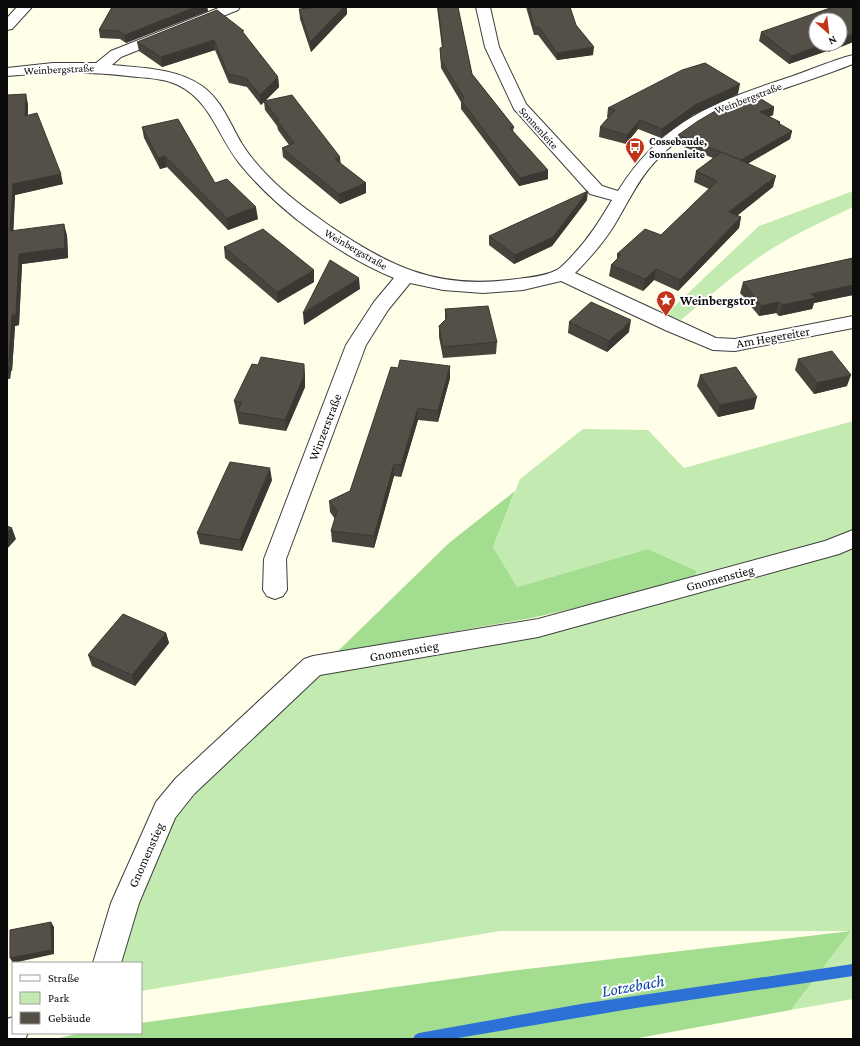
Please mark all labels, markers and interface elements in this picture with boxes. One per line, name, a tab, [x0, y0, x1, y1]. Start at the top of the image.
north arrow	[808, 12, 848, 52]
text: N	[826, 34, 839, 48]
street label: Weinbergstraße	[24, 61, 95, 78]
street label: Weinbergstraße	[713, 80, 784, 117]
street label: Sonnenleite	[517, 105, 561, 152]
place label: Cossebaude, Sonnenleite	[649, 135, 707, 160]
bus stop icon: Cossebaude, Sonnenleite	[624, 136, 646, 164]
street label: Weinbergstraße	[322, 226, 390, 273]
place icon: Weinbergstor	[655, 289, 677, 317]
place label: Weinbergstor	[679, 293, 756, 308]
street label: Am Hegereiter	[735, 323, 811, 351]
street label: Winzerstraße	[305, 391, 345, 463]
street label: Gnomenstieg	[684, 562, 756, 594]
street label: Gnomenstieg	[368, 637, 440, 664]
street label: Gnomenstieg	[125, 820, 167, 890]
legend	[12, 962, 142, 1034]
text: Straße	[48, 971, 79, 985]
water label: Lotzebach	[600, 971, 666, 1001]
text: Park	[48, 991, 70, 1005]
text: Gebäude	[48, 1011, 90, 1025]

